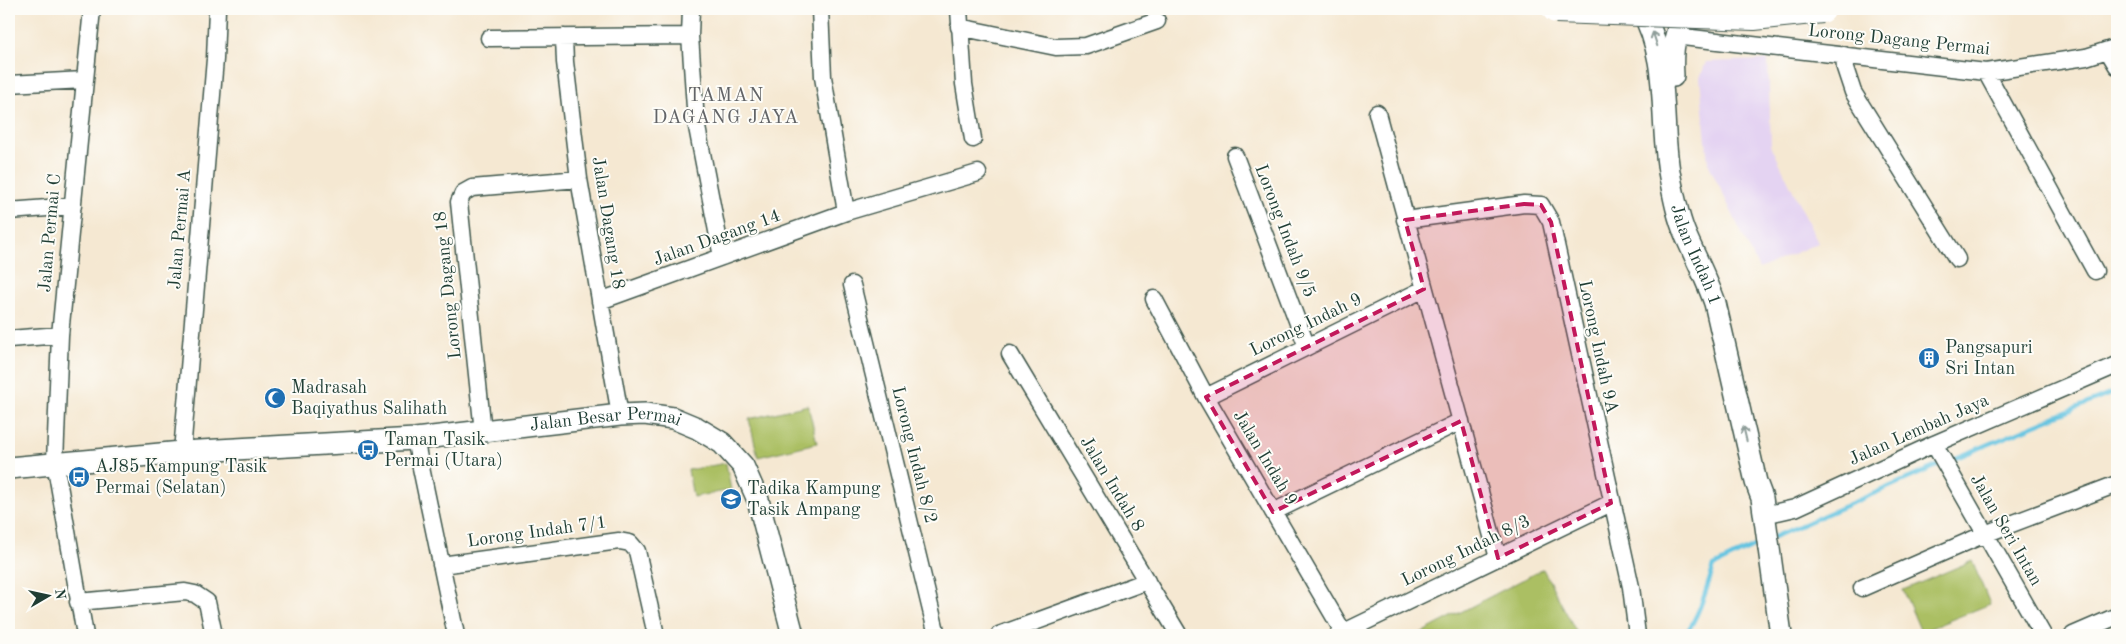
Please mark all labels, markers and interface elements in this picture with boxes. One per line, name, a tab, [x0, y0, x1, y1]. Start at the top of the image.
street label: Lorong Dagang Permai	[1807, 21, 1991, 59]
one-way arrow	[1649, 32, 1659, 48]
district label: TAMAN DAGANG JAYA	[653, 87, 799, 128]
street label: Jalan Dagang 18	[589, 155, 627, 291]
street label: Lorong Indah 9/5	[1251, 162, 1319, 300]
street label: Jalan Permai A	[166, 168, 194, 290]
street label: Jalan Permai C	[36, 173, 64, 293]
street label: Jalan Indah 1	[1667, 202, 1724, 308]
street label: Jalan Dagang 14	[651, 207, 783, 269]
street label: Lorong Dagang 18	[431, 210, 465, 360]
street label: Lorong Indah 9A	[1575, 279, 1621, 416]
street label: Lorong Indah 9	[1247, 290, 1365, 360]
place label: Pangsapuri Sri Intan	[1945, 339, 2033, 378]
building icon: Pangsapuri Sri Intan	[1917, 346, 1941, 370]
place label: Madrasah Baqiyathus Salihath	[291, 379, 447, 418]
street label: Lorong Indah 8/2	[888, 385, 940, 525]
mosque icon: Madrasah Baqiyathus Salihath	[263, 386, 287, 410]
street label: Jalan Lembah Jaya	[1846, 391, 1992, 469]
street label: Jalan Besar Permai	[529, 405, 684, 434]
street label: Jalan Indah 9	[1230, 407, 1300, 509]
one-way arrow	[1740, 427, 1749, 443]
place label: Taman Tasik Permai (Utara)	[384, 431, 503, 470]
street label: Jalan Indah 8	[1077, 433, 1147, 535]
bus stop icon: Taman Tasik Permai (Utara)	[356, 438, 380, 462]
place label: AJ85 Kampung Tasik Permai (Selatan)	[95, 458, 267, 497]
bus stop icon: AJ85 Kampung Tasik Permai (Selatan)	[67, 465, 91, 489]
street label: Jalan Seri Intan	[1967, 471, 2045, 589]
place label: Tadika Kampung Tasik Ampang	[747, 480, 881, 519]
school or university icon: Tadika Kampung Tasik Ampang	[719, 487, 743, 511]
street label: Lorong Indah 8/3	[1399, 512, 1533, 590]
street label: Lorong Indah 7/1	[466, 513, 608, 551]
north arrow	[22, 572, 72, 622]
text: N	[52, 588, 68, 601]

